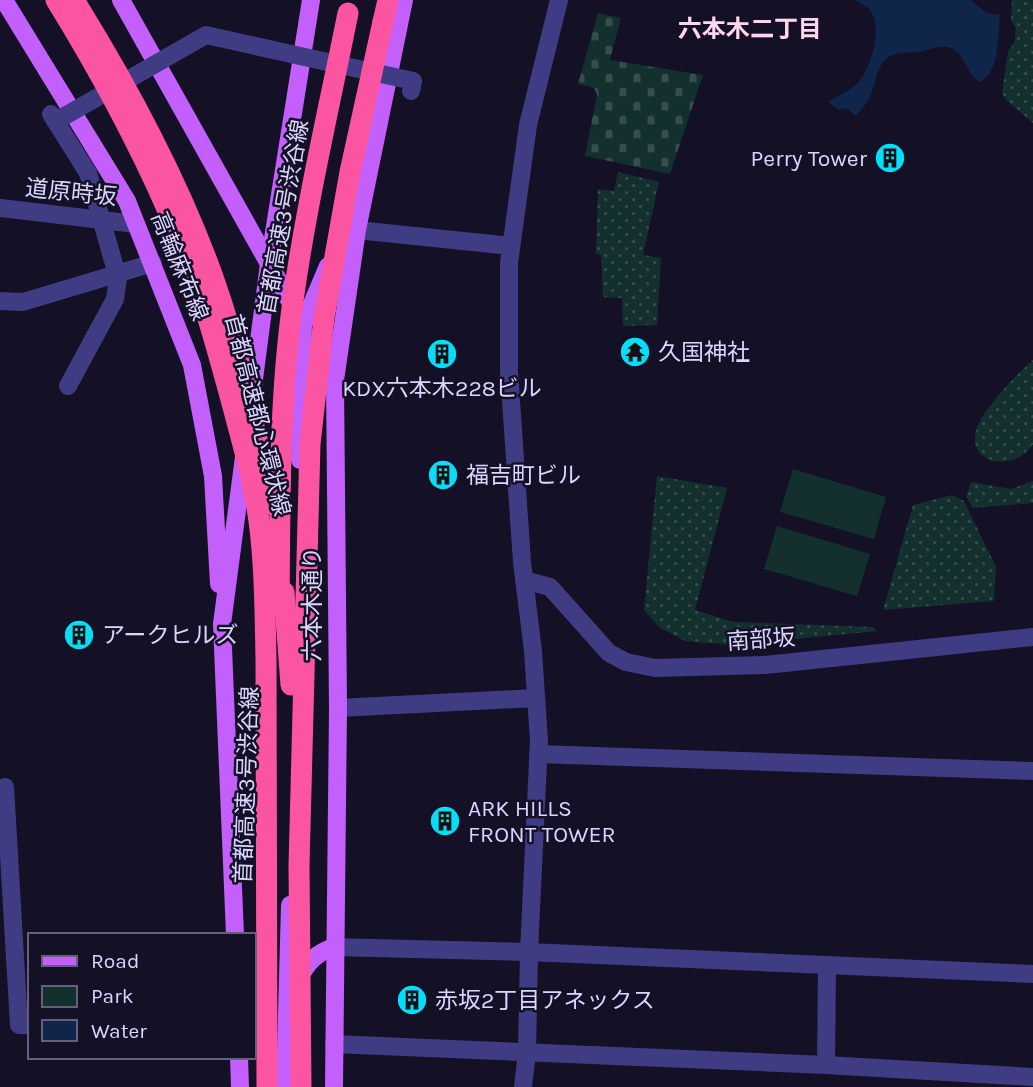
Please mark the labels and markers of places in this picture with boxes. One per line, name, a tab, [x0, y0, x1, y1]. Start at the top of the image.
building icon: Perry Tower	[873, 141, 907, 175]
place label: Perry Tower	[751, 145, 868, 172]
temple icon: 久国神社	[618, 335, 652, 369]
building icon: KDX六本木228ビル	[425, 337, 459, 371]
place label: 久国神社	[658, 339, 750, 366]
place label: KDX六本木228ビル	[342, 375, 542, 402]
building icon: 福吉町ビル	[426, 458, 460, 492]
place label: 福吉町ビル	[466, 462, 581, 489]
building icon: アークヒルズ	[62, 618, 96, 652]
place label: アークヒルズ	[102, 622, 239, 649]
place label: ARK HILLS FRONT TOWER	[468, 795, 616, 848]
building icon: ARK HILLS FRONT TOWER	[428, 804, 462, 838]
building icon: 赤坂2丁目アネックス	[395, 983, 429, 1017]
place label: 赤坂2丁目アネックス	[435, 987, 655, 1014]

